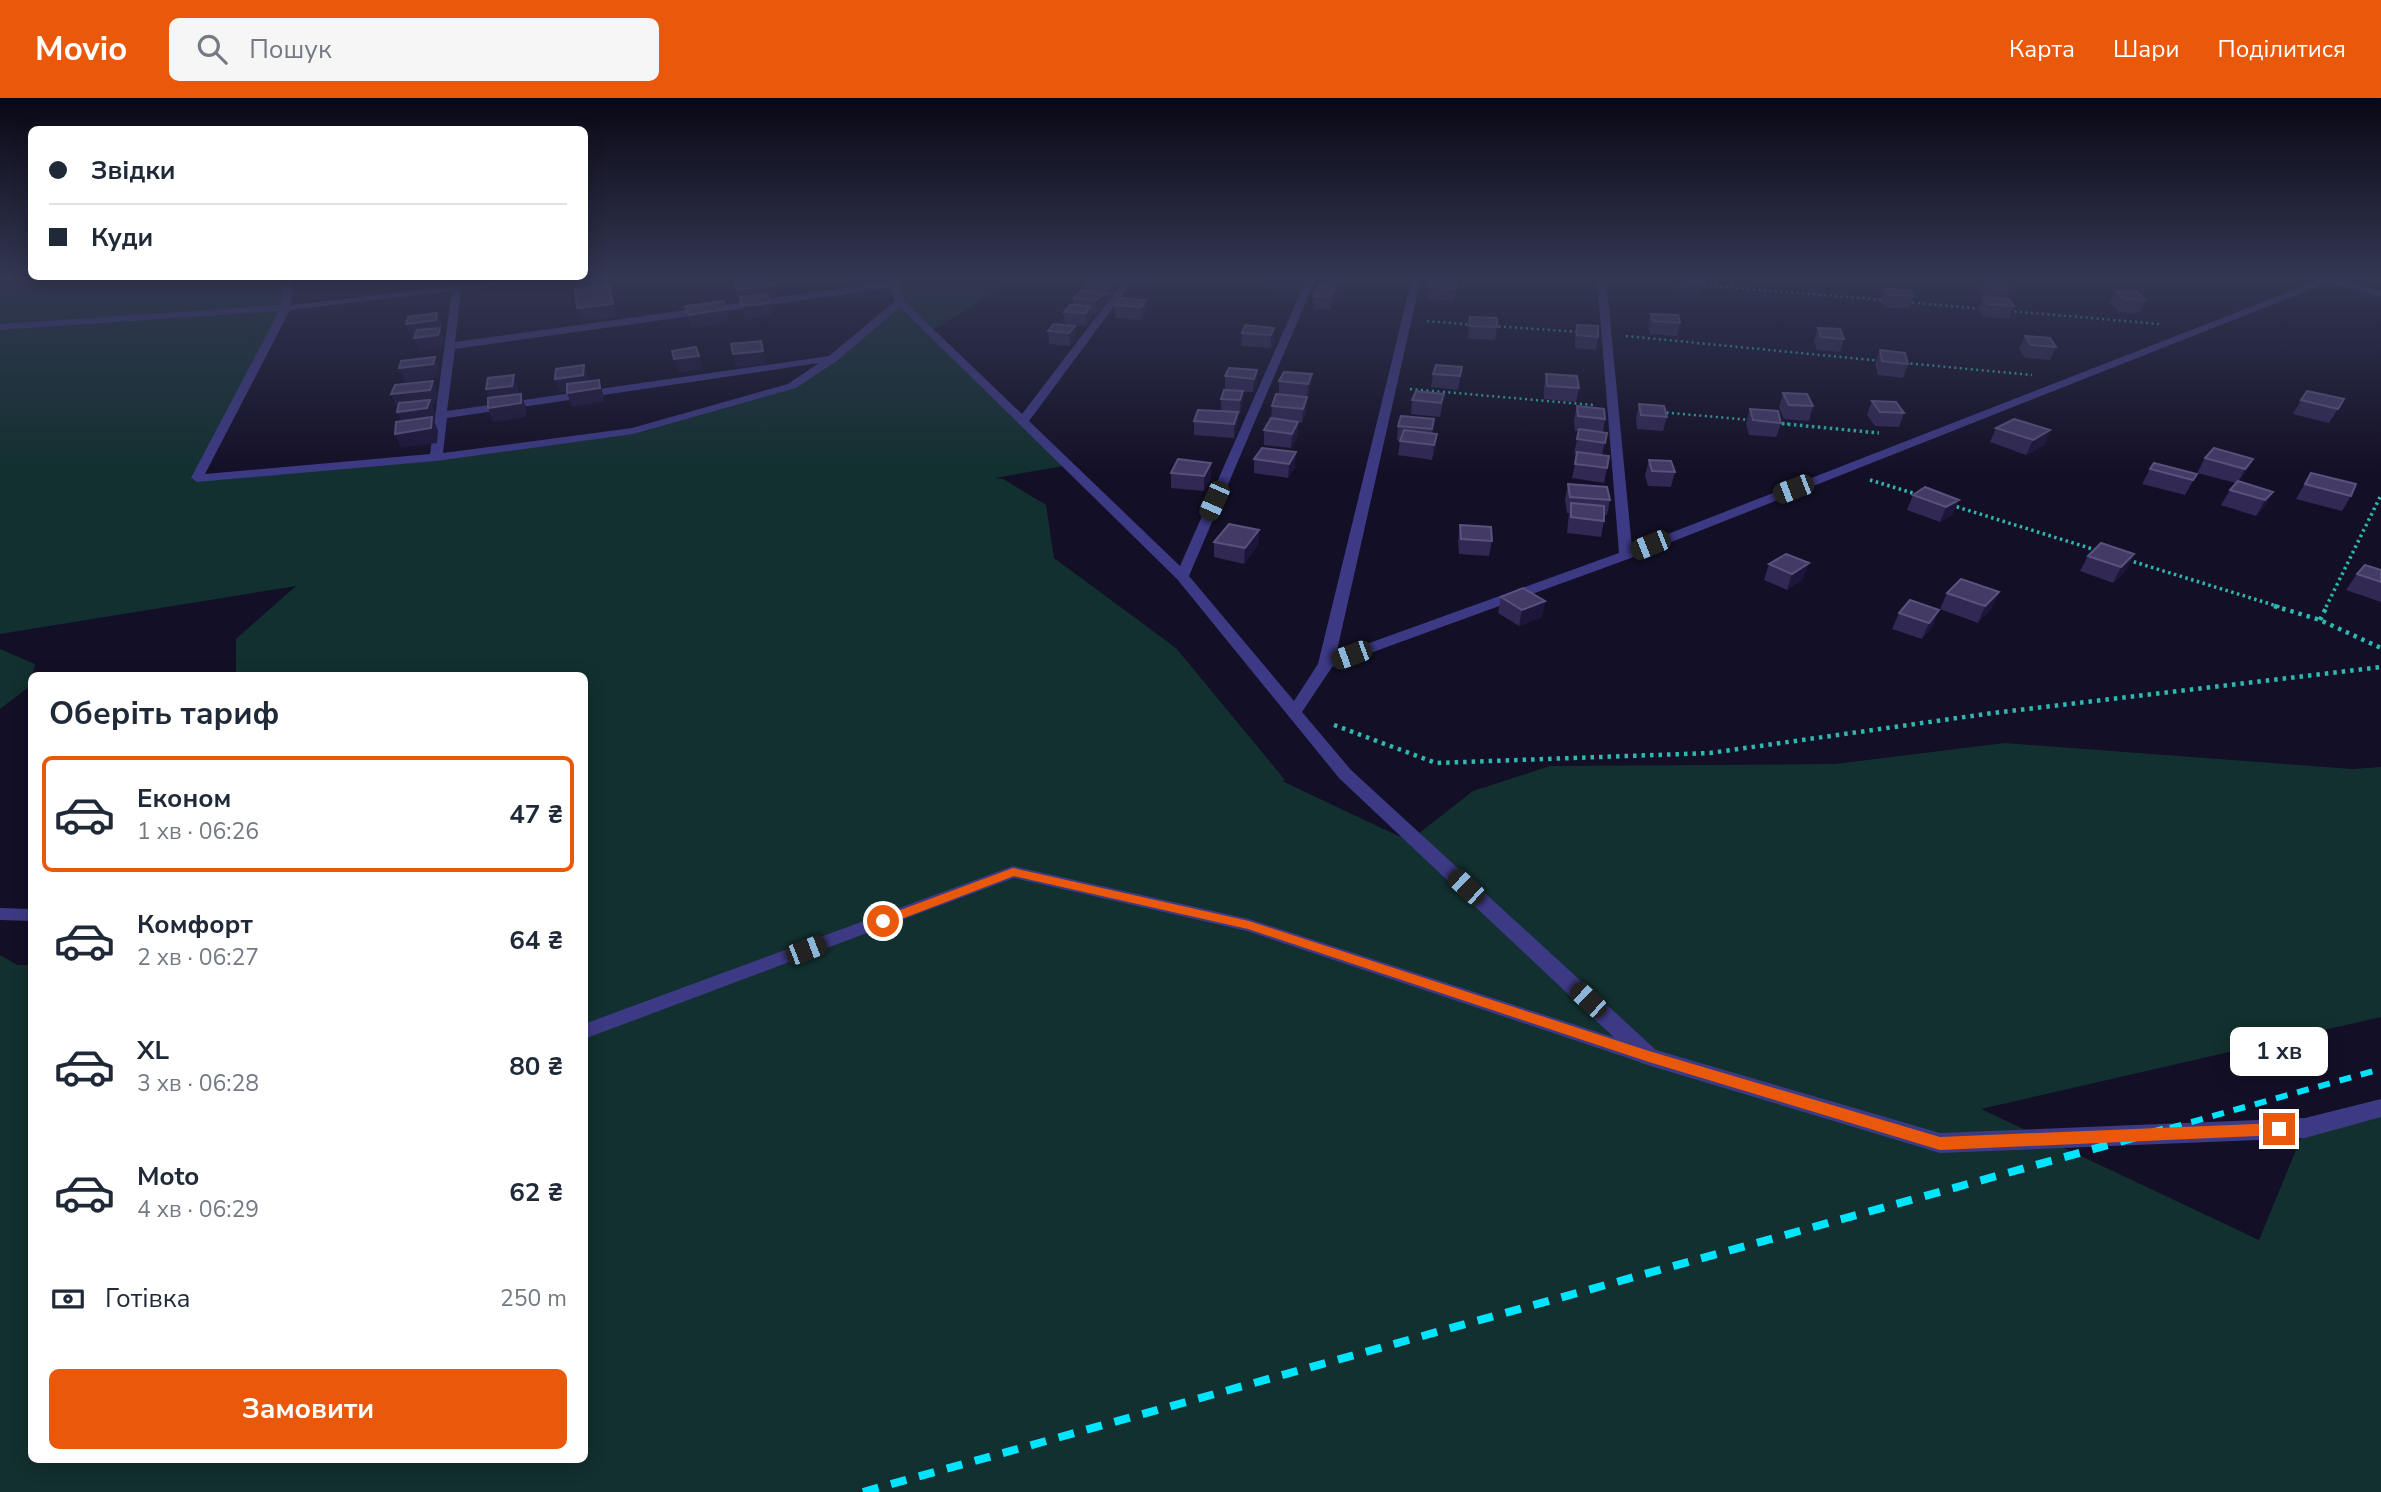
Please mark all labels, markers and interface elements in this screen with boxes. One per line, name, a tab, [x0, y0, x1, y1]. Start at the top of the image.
search box	[169, 18, 659, 81]
text: Movio	[35, 27, 127, 72]
icon: search	[193, 30, 231, 68]
text: Пошук	[249, 32, 332, 67]
text: Карта	[2009, 33, 2075, 65]
text: Шари	[2113, 33, 2180, 65]
text: Поділитися	[2218, 33, 2346, 65]
text: Звідки	[91, 153, 176, 188]
text: Куди	[91, 220, 153, 255]
car	[1770, 472, 1817, 506]
car	[1196, 478, 1233, 524]
car	[1627, 527, 1674, 563]
car	[1328, 638, 1375, 672]
text: Оберіть тариф	[49, 692, 279, 735]
text: Економ	[137, 781, 231, 816]
icon: car	[53, 783, 116, 846]
text: 47 ₴	[509, 797, 563, 832]
text: 1 хв · 06:26	[137, 816, 259, 847]
car	[1444, 865, 1489, 909]
route start	[867, 905, 899, 937]
text: Комфорт	[137, 907, 253, 942]
icon: car	[53, 909, 116, 972]
text: 64 ₴	[509, 923, 563, 958]
car	[783, 933, 830, 967]
text: 2 хв · 06:27	[137, 942, 259, 973]
car	[1566, 978, 1611, 1022]
callout: 1 хв	[2230, 1028, 2328, 1076]
text: XL	[137, 1033, 169, 1068]
icon: car	[53, 1035, 116, 1098]
text: 1 хв	[2256, 1036, 2302, 1067]
text: 80 ₴	[509, 1049, 563, 1084]
text: 3 хв · 06:28	[137, 1068, 259, 1099]
route end	[2263, 1113, 2295, 1145]
text: Moto	[137, 1159, 199, 1194]
icon: car	[53, 1161, 116, 1224]
text: 62 ₴	[509, 1175, 563, 1210]
text: 4 хв · 06:29	[137, 1194, 259, 1225]
icon: cash	[49, 1280, 87, 1318]
text: Готівка	[105, 1281, 190, 1316]
text: 250 m	[500, 1283, 567, 1314]
button: Замовити	[49, 1369, 567, 1449]

